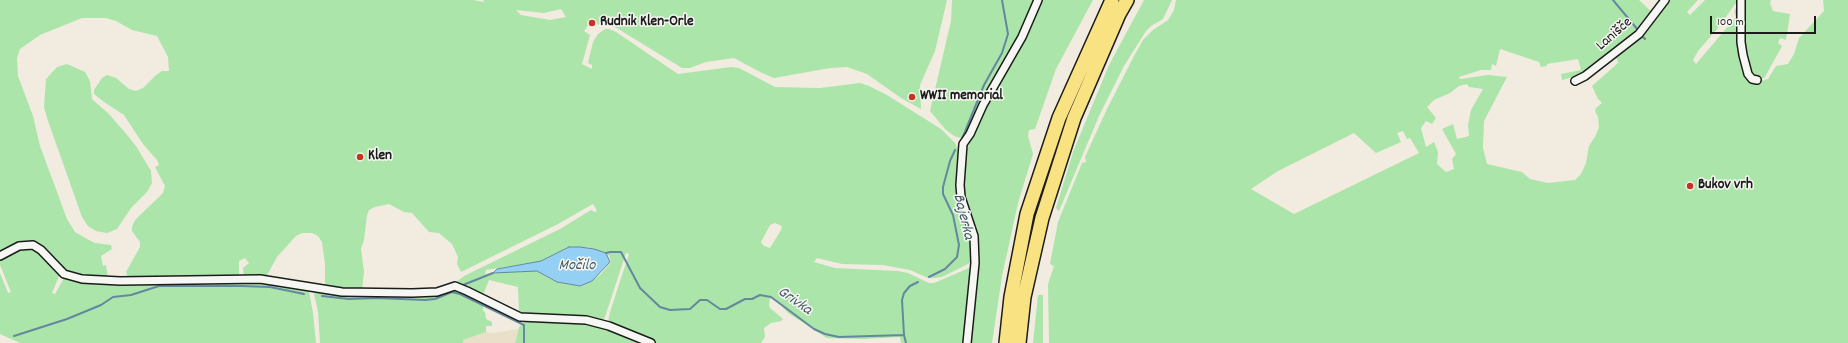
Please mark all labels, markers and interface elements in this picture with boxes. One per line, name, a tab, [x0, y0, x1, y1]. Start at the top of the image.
scale bar	[1712, 8, 1818, 34]
place label: Rudnik Klen-Orle	[600, 14, 694, 32]
street label: Lanišče	[1593, 14, 1637, 56]
text: 100 m	[1717, 14, 1744, 31]
marker: Rudnik Klen-Orle	[587, 18, 597, 28]
place label: WWII memorial	[920, 88, 1003, 106]
marker: WWII memorial	[907, 92, 917, 102]
place label: Klen	[368, 148, 392, 166]
marker: Klen	[355, 152, 365, 162]
place label: Bukov vrh	[1698, 177, 1753, 195]
marker: Bukov vrh	[1685, 181, 1695, 191]
water label: Bajerka	[947, 192, 977, 242]
water label: Močilo	[559, 257, 595, 277]
water label: Grivka	[773, 283, 815, 321]

